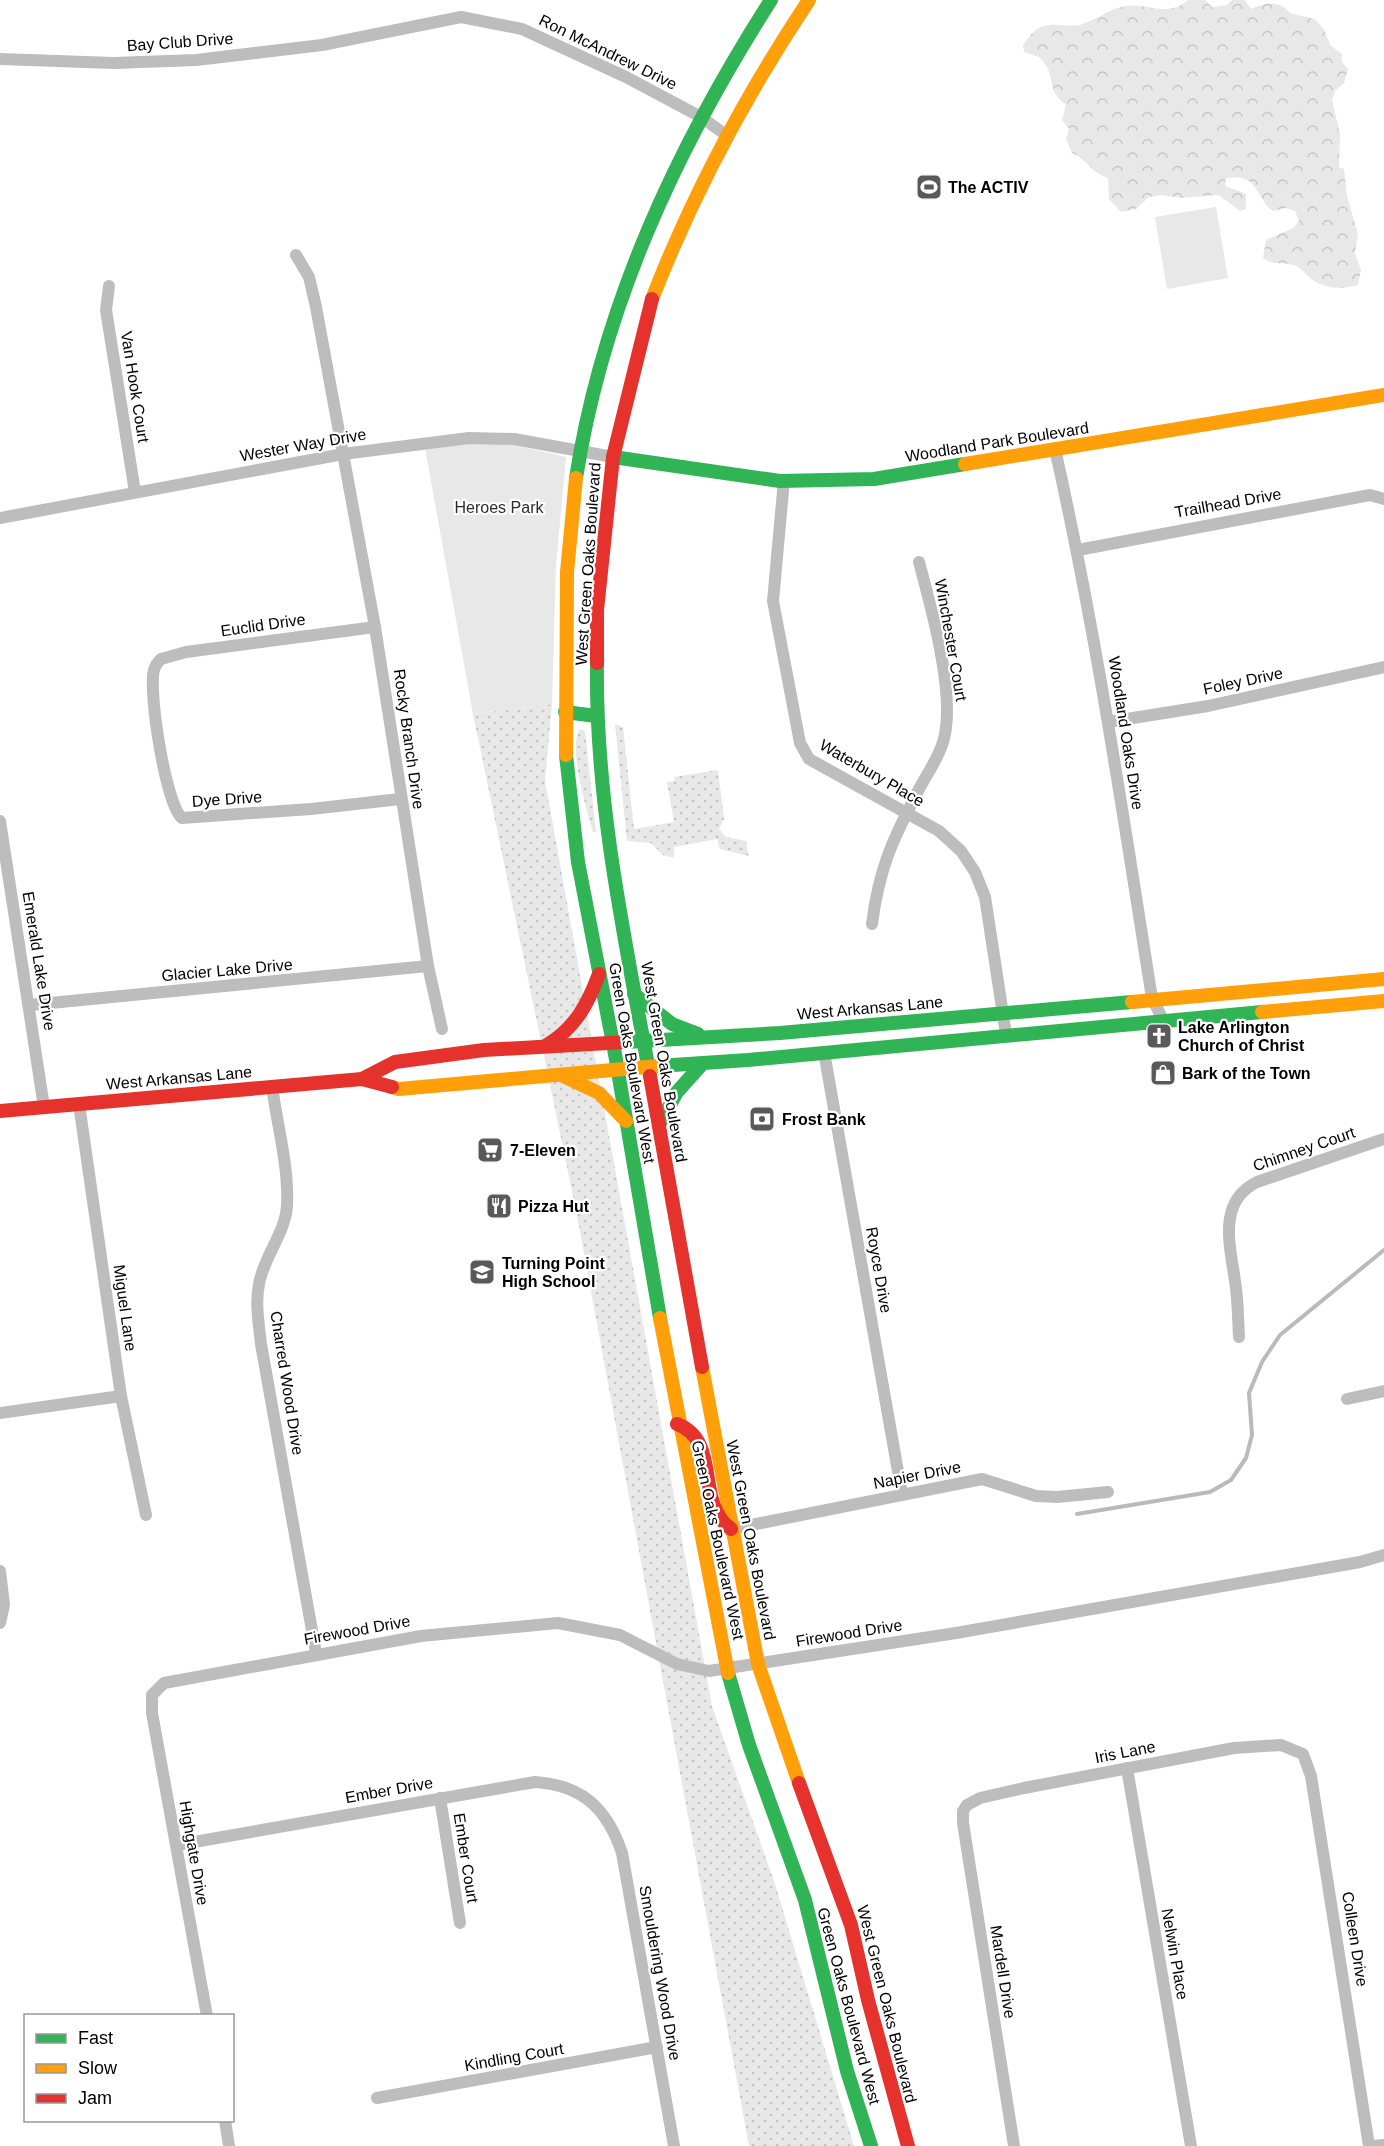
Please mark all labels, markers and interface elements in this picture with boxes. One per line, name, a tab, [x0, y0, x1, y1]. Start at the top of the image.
street label: Ron McAndrew Drive	[536, 11, 680, 93]
street label: Bay Club Drive	[126, 30, 234, 54]
sports icon: The ACTIV	[914, 172, 944, 202]
place label: The ACTIV	[948, 179, 1029, 196]
street label: Van Hook Court	[118, 330, 152, 445]
street label: Woodland Park Boulevard	[904, 419, 1090, 465]
street label: Wester Way Drive	[238, 425, 368, 464]
street label: West Green Oaks Boulevard	[572, 462, 604, 666]
street label: Trailhead Drive	[1173, 485, 1283, 521]
park label: Heroes Park	[455, 499, 544, 516]
street label: Winchester Court	[932, 578, 970, 703]
street label: Euclid Drive	[220, 611, 307, 639]
street label: Woodland Oaks Drive	[1105, 655, 1147, 811]
street label: Foley Drive	[1202, 664, 1284, 698]
street label: Rocky Branch Drive	[391, 668, 427, 810]
street label: Waterbury Place	[817, 736, 927, 810]
street label: Dye Drive	[191, 788, 263, 810]
street label: Emerald Lake Drive	[20, 890, 58, 1032]
street label: Glacier Lake Drive	[161, 956, 293, 984]
street label: West Green Oaks Boulevard	[638, 960, 690, 1164]
street label: Green Oaks Boulevard West	[606, 961, 658, 1165]
street label: West Arkansas Lane	[796, 993, 944, 1023]
place label: Lake Arlington Church of Christ	[1178, 1019, 1305, 1054]
church icon: Lake Arlington Church of Christ	[1144, 1021, 1174, 1051]
shop icon: Bark of the Town	[1148, 1058, 1178, 1088]
street label: West Arkansas Lane	[105, 1063, 253, 1093]
place label: Bark of the Town	[1182, 1065, 1311, 1082]
bank icon: Frost Bank	[747, 1104, 777, 1134]
place label: Frost Bank	[782, 1111, 866, 1128]
street label: Chimney Court	[1251, 1123, 1358, 1174]
supermarket icon: 7-Eleven	[475, 1135, 505, 1165]
place label: 7-Eleven	[510, 1142, 576, 1159]
restaurant icon: Pizza Hut	[484, 1191, 514, 1221]
place label: Pizza Hut	[518, 1198, 590, 1215]
street label: Royce Drive	[863, 1226, 895, 1314]
place label: Turning Point High School	[502, 1255, 605, 1290]
school or university icon: Turning Point High School	[467, 1257, 497, 1287]
street label: Miguel Lane	[111, 1264, 139, 1352]
street label: Charred Wood Drive	[267, 1310, 307, 1456]
street label: Green Oaks Boulevard West	[689, 1439, 748, 1642]
street label: West Green Oaks Boulevard	[723, 1439, 779, 1641]
street label: Napier Drive	[872, 1458, 962, 1492]
street label: Firewood Drive	[303, 1612, 412, 1648]
street label: Firewood Drive	[795, 1616, 904, 1650]
street label: Iris Lane	[1093, 1738, 1157, 1766]
street label: Ember Drive	[344, 1774, 434, 1806]
street label: Highgate Drive	[176, 1799, 212, 1907]
street label: Ember Court	[451, 1812, 482, 1905]
street label: Smouldering Wood Drive	[636, 1884, 684, 2062]
street label: Colleen Drive	[1339, 1890, 1371, 1988]
street label: West Green Oaks Boulevard	[854, 1903, 920, 2105]
street label: Green Oaks Boulevard West	[814, 1906, 884, 2107]
street label: Nelwin Place	[1159, 1907, 1191, 2001]
street label: Mardell Drive	[987, 1924, 1019, 2020]
legend	[24, 2014, 234, 2122]
text: Fast	[78, 2028, 113, 2048]
street label: Kindling Court	[463, 2040, 566, 2074]
text: Slow	[78, 2058, 118, 2078]
text: Jam	[78, 2088, 112, 2108]

